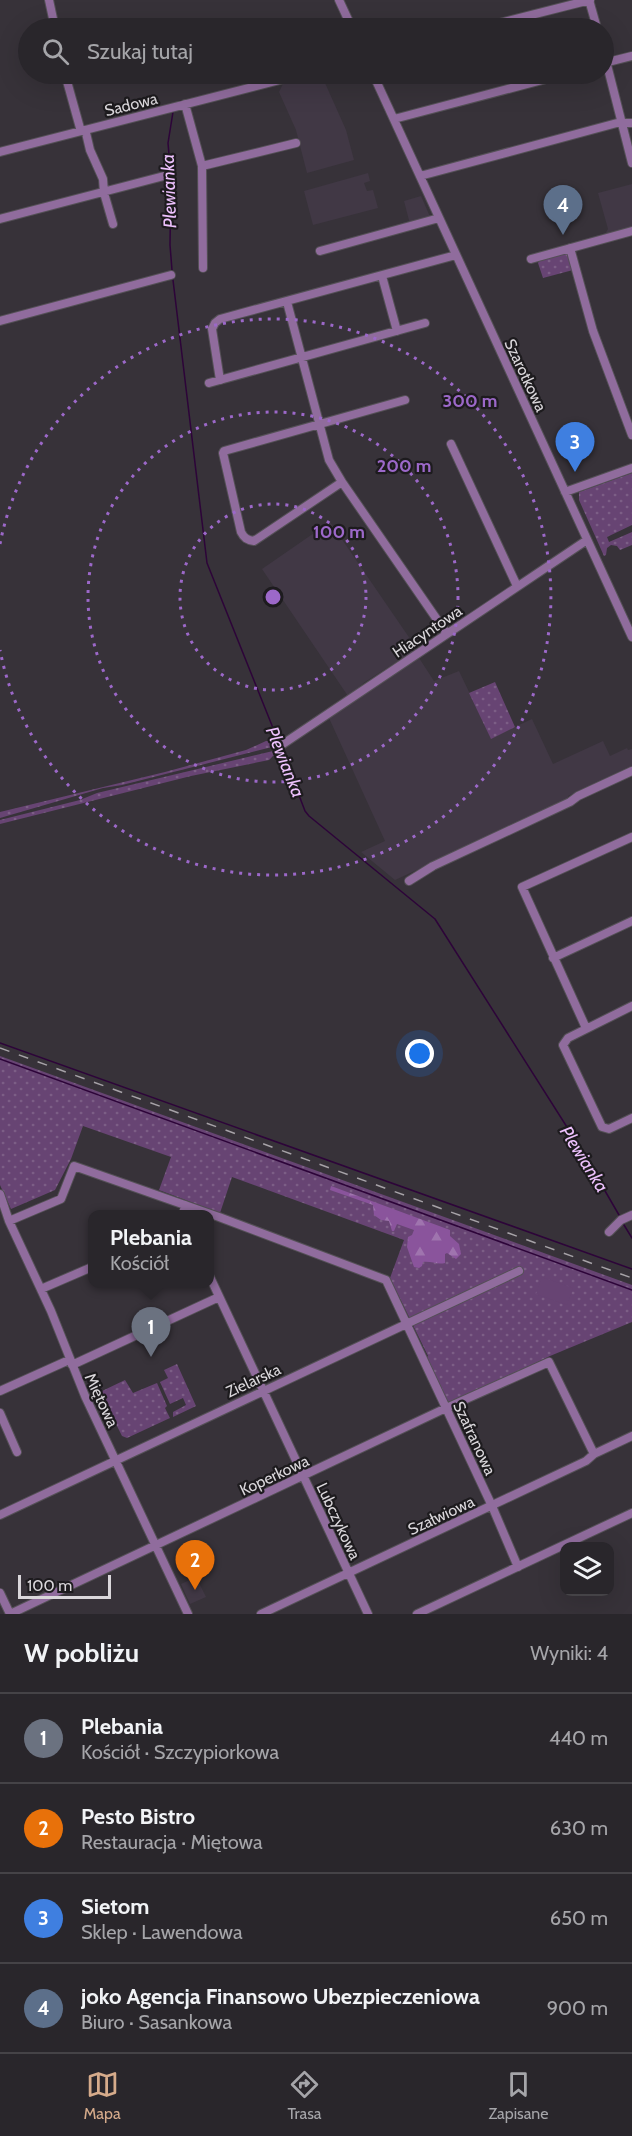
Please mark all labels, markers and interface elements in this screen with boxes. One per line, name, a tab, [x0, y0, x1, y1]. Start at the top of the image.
search box	[18, 18, 614, 84]
icon: search	[39, 35, 72, 68]
text: Szukaj tutaj	[87, 38, 193, 65]
street label: Sadowa	[103, 89, 160, 120]
water label: Plewianka	[157, 154, 181, 228]
pin: 4	[544, 186, 582, 235]
street label: Szarotkowa	[500, 336, 551, 415]
text: 300 m	[443, 390, 497, 412]
pin: 3	[556, 422, 594, 472]
text: 200 m	[377, 455, 431, 477]
text: 100 m	[313, 521, 365, 543]
centre of rings	[263, 587, 283, 607]
street label: Hiacyntowa	[389, 601, 466, 662]
water label: Plewianka	[261, 723, 309, 801]
your location	[405, 1039, 434, 1068]
water label: Plewianka	[555, 1122, 613, 1196]
popup	[88, 1210, 214, 1288]
text: Plebania	[110, 1224, 192, 1251]
text: Kościół	[110, 1251, 169, 1275]
pin: 1	[132, 1308, 170, 1357]
street label: Zielarska	[223, 1359, 284, 1401]
street label: Miętowa	[81, 1370, 122, 1431]
street label: Szafranowa	[449, 1398, 500, 1478]
street label: Koperkowa	[237, 1451, 312, 1500]
street label: Lubczykowa	[312, 1480, 365, 1563]
street label: Szałwiowa	[405, 1492, 478, 1539]
pin: 2	[176, 1540, 214, 1590]
map controls	[560, 1542, 614, 1596]
button: layers	[560, 1542, 614, 1596]
scale bar	[18, 1572, 111, 1600]
text: 100 m	[27, 1576, 72, 1595]
text: W pobliżu	[24, 1637, 139, 1669]
text: Wyniki: 4	[530, 1641, 608, 1665]
text: Plebania	[81, 1713, 163, 1740]
text: 1	[40, 1726, 47, 1750]
text: 440 m	[549, 1726, 608, 1750]
text: Kościół · Szczypiorkowa	[81, 1740, 279, 1764]
text: Pesto Bistro	[81, 1803, 195, 1830]
text: 2	[38, 1816, 49, 1840]
text: 630 m	[550, 1816, 608, 1840]
text: Restauracja · Miętowa	[81, 1830, 263, 1854]
text: Sietom	[81, 1893, 149, 1920]
text: 3	[38, 1906, 49, 1930]
text: 650 m	[550, 1906, 608, 1930]
text: Sklep · Lawendowa	[81, 1920, 242, 1944]
text: joko Agencja Finansowo Ubezpieczeniowa	[81, 1983, 480, 2010]
text: 4	[37, 1996, 50, 2020]
text: 900 m	[547, 1996, 608, 2020]
text: Biuro · Sasankowa	[81, 2010, 232, 2034]
tab: Mapa	[83, 2068, 121, 2123]
tab: Trasa	[288, 2068, 322, 2123]
tab: Zapisane	[488, 2068, 549, 2123]

